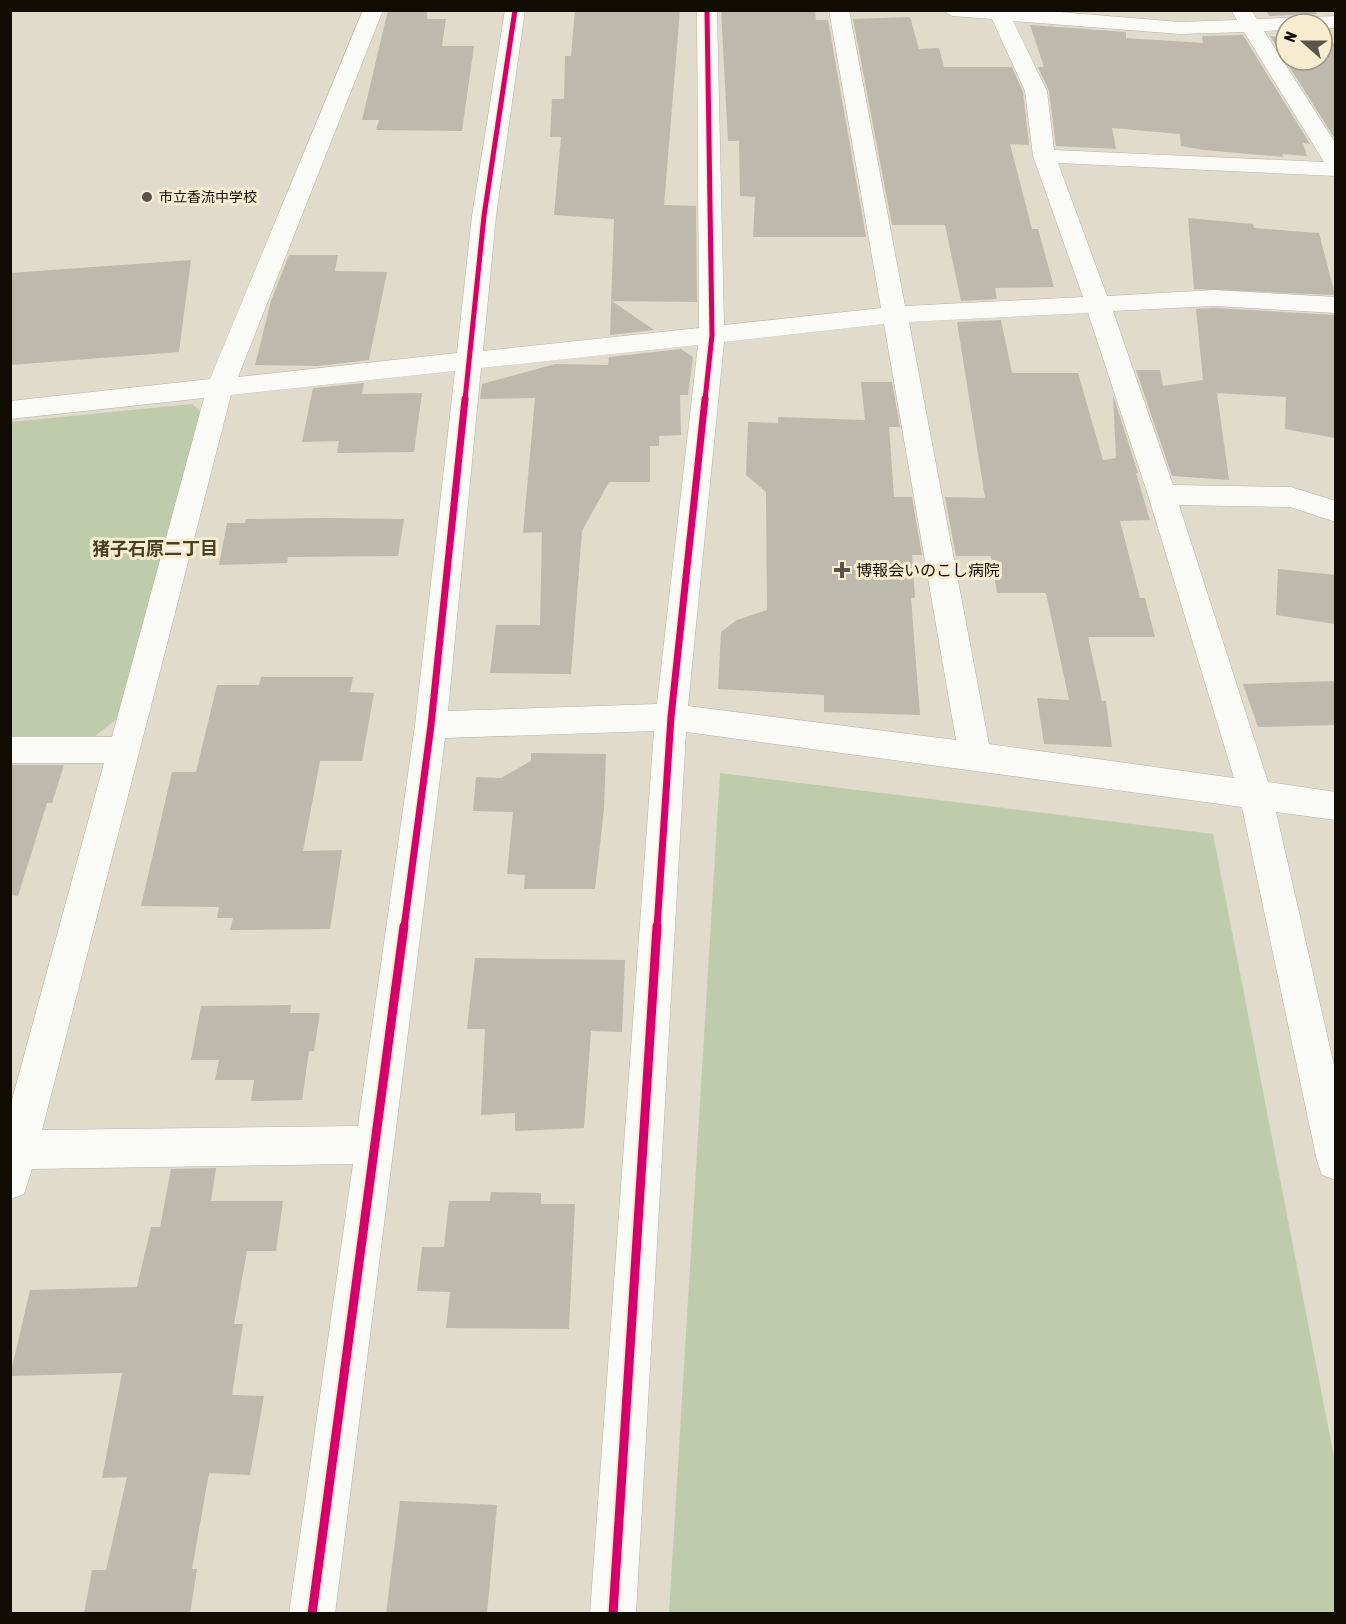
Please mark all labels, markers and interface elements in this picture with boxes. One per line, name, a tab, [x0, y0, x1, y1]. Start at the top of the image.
north arrow	[1274, 12, 1334, 72]
text: N	[1280, 29, 1300, 44]
place label: 市立香流中学校	[159, 189, 257, 205]
marker: 市立香流中学校	[140, 190, 154, 204]
district label: 猪子石原二丁目	[92, 538, 218, 559]
marker: 博報会いのこし病院	[833, 561, 851, 579]
place label: 博報会いのこし病院	[856, 561, 1000, 579]

